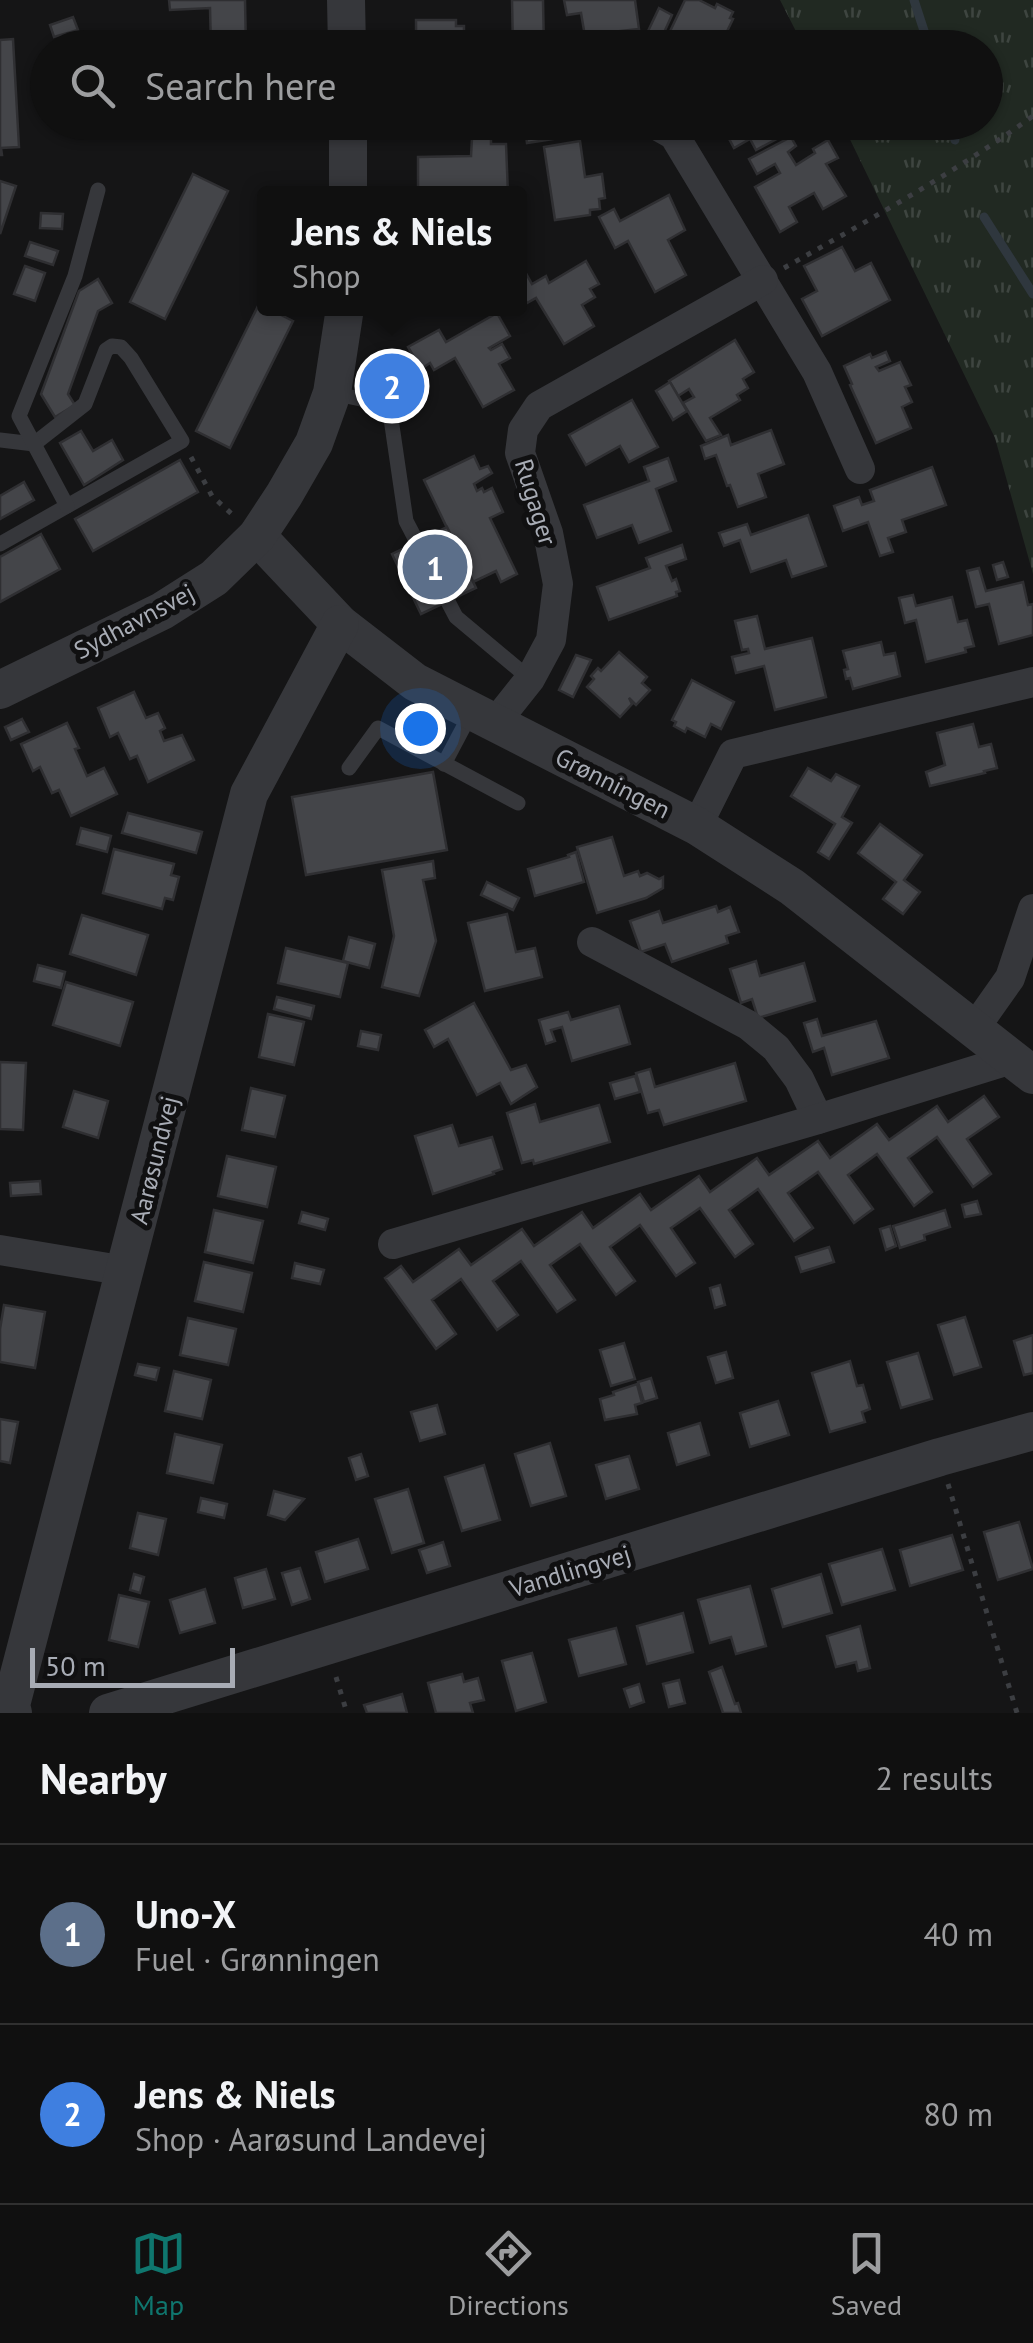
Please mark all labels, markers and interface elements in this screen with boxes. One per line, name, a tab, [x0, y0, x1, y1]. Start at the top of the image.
search box	[30, 30, 1003, 140]
icon: search	[65, 58, 120, 113]
text: Search here	[145, 61, 337, 110]
popup	[257, 186, 527, 316]
text: Jens & Niels	[292, 206, 492, 255]
text: Shop	[292, 255, 361, 297]
pin: 2	[360, 348, 424, 424]
street label: Rugager	[508, 455, 564, 549]
pin: 1	[402, 530, 468, 604]
street label: Sydhavnsvej	[68, 576, 200, 666]
your location	[395, 703, 446, 754]
street label: Grønningen	[550, 740, 676, 826]
street label: Aarøsundvej	[123, 1092, 185, 1228]
street label: Vandlingvej	[505, 1537, 634, 1605]
scale bar	[30, 1643, 235, 1688]
text: 50 m	[45, 1647, 106, 1684]
text: Nearby	[40, 1751, 167, 1806]
text: 2 results	[875, 1757, 993, 1799]
text: Uno-X	[135, 1889, 236, 1938]
text: 1	[63, 1913, 82, 1955]
text: 40 m	[924, 1913, 993, 1955]
text: Fuel · Grønningen	[135, 1938, 380, 1980]
text: Jens & Niels	[135, 2069, 336, 2118]
text: 2	[63, 2093, 82, 2135]
text: 80 m	[924, 2093, 993, 2135]
text: Shop · Aarøsund Landevej	[135, 2118, 487, 2160]
tab: Map	[131, 2226, 186, 2323]
tab: Directions	[448, 2226, 569, 2323]
tab: Saved	[831, 2226, 902, 2323]

